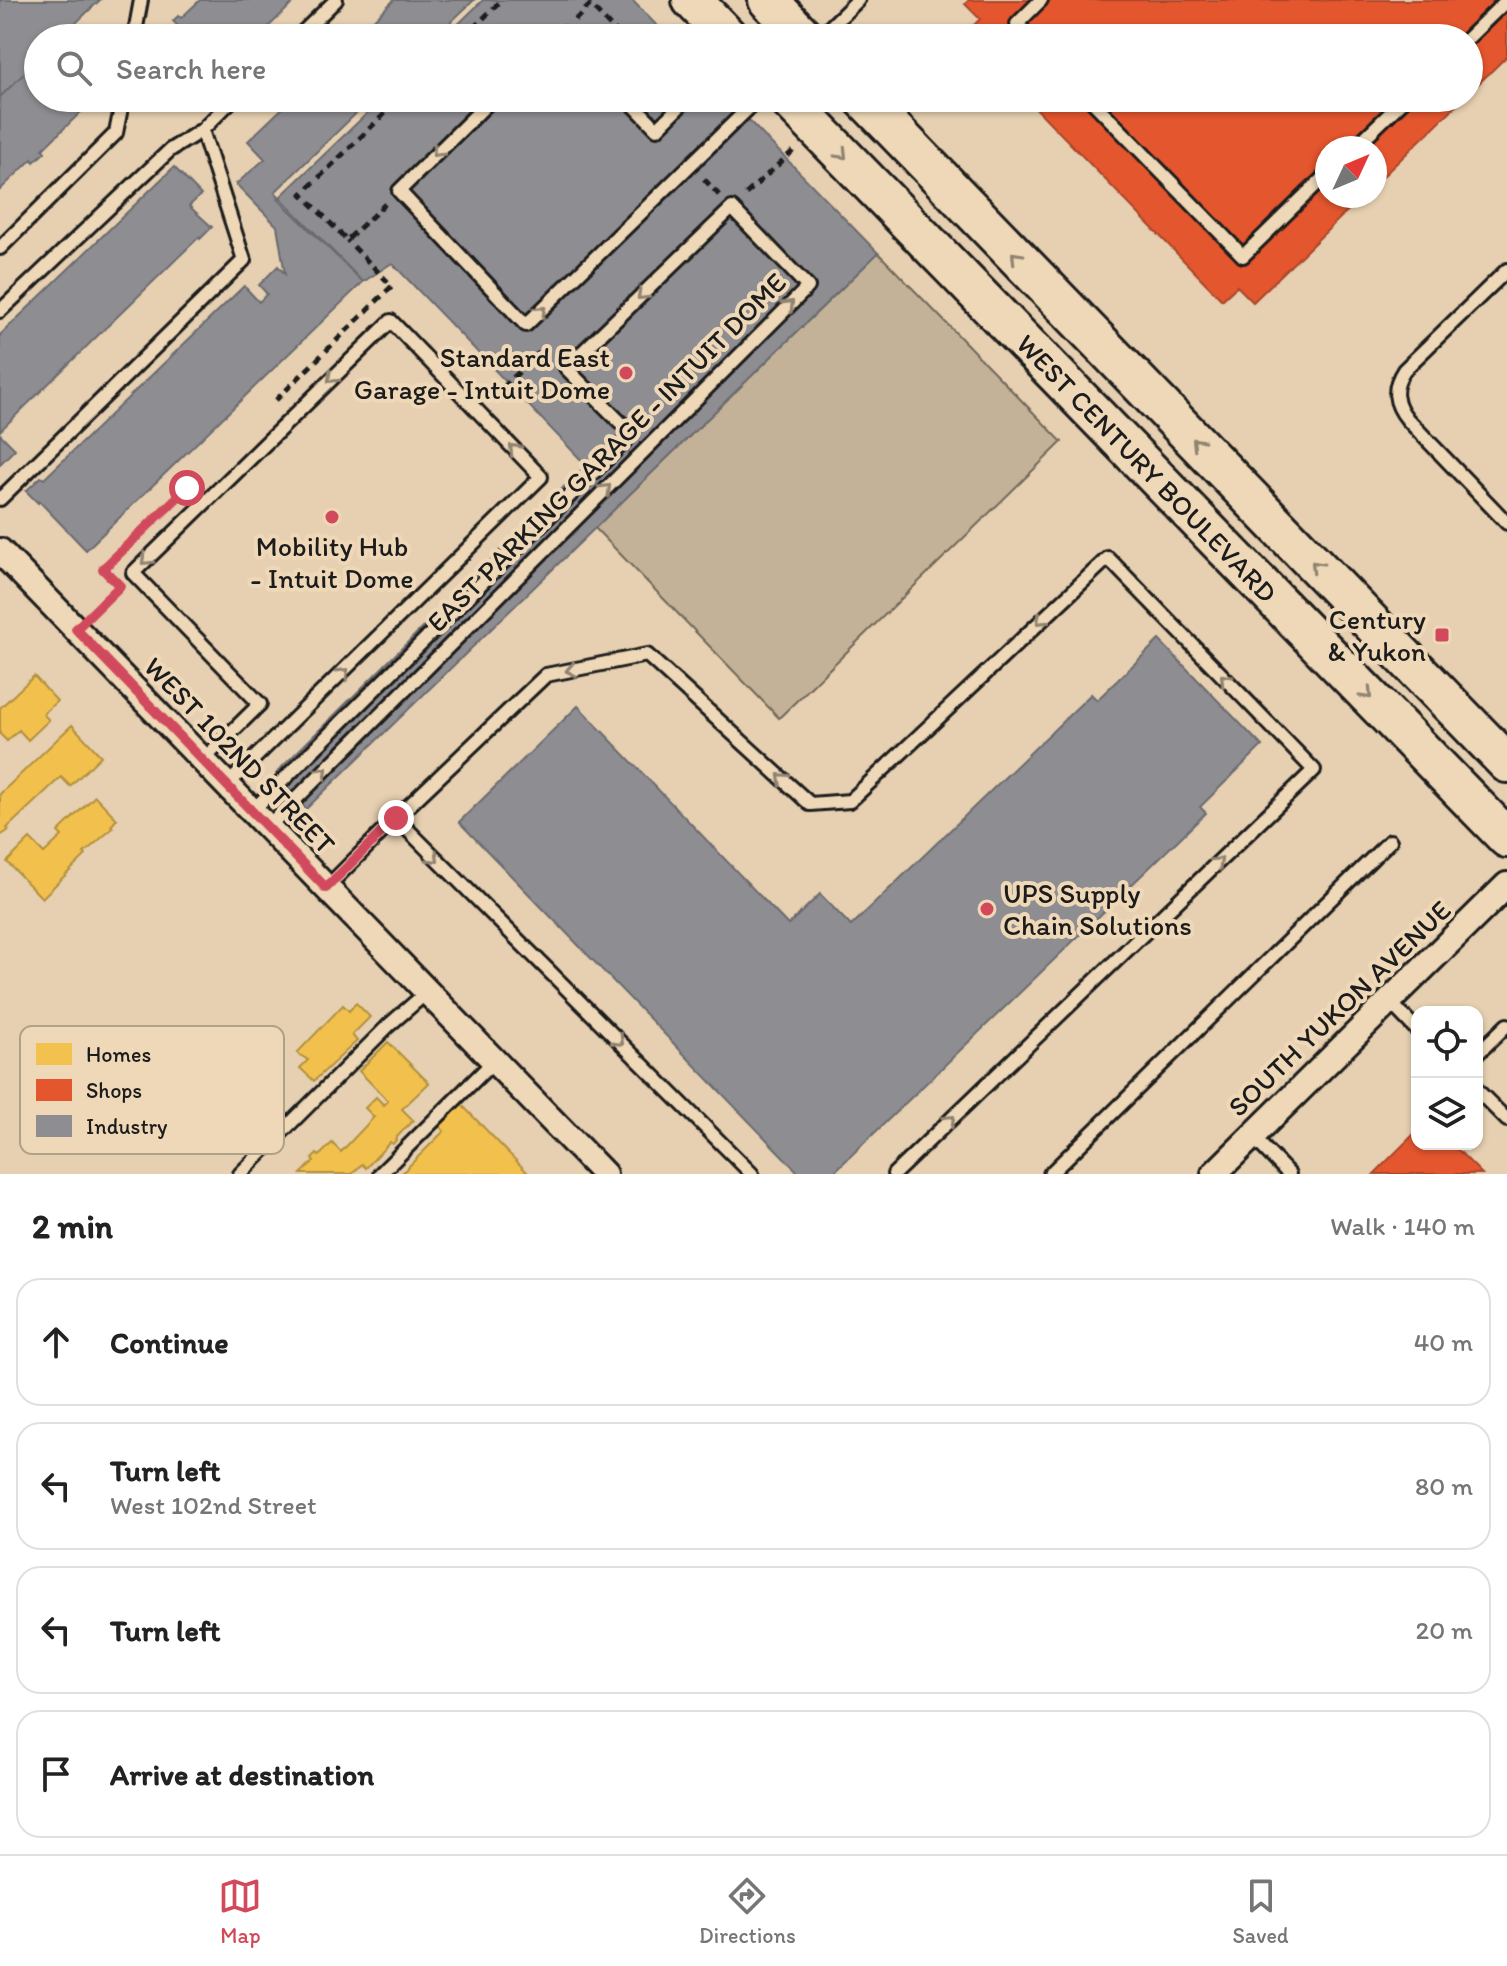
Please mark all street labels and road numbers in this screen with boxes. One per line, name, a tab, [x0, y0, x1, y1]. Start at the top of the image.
street label: EAST PARKING GARAGE - INTUIT DOME	[419, 265, 793, 639]
street label: WEST CENTURY BOULEVARD	[1010, 327, 1284, 609]
street label: WEST 102ND STREET	[137, 649, 343, 861]
street label: SOUTH YUKON AVENUE	[1221, 893, 1457, 1123]

